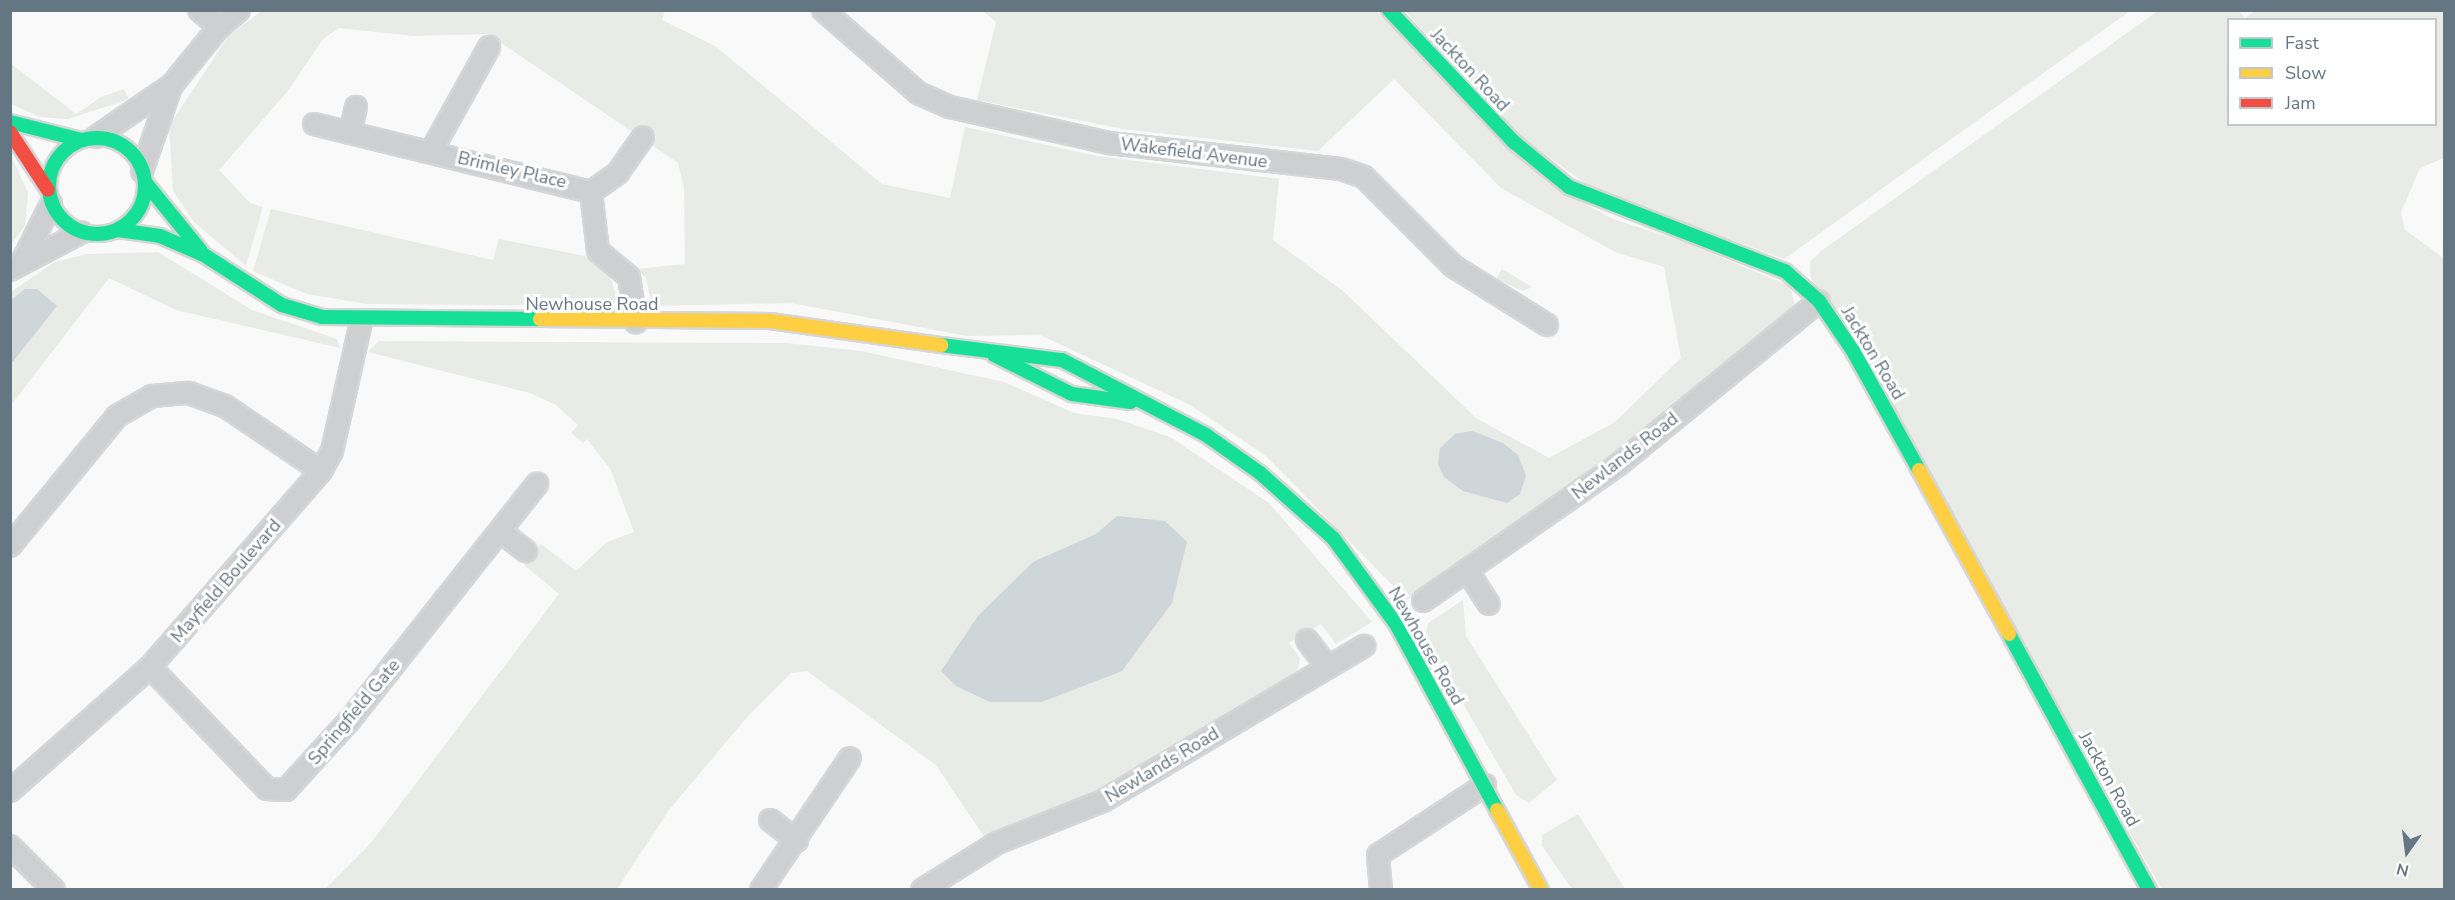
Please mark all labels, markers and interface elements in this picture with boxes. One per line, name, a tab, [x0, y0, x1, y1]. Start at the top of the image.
legend	[2227, 18, 2437, 126]
street label: Jackton Road	[1426, 24, 1514, 116]
text: Fast	[2285, 31, 2319, 55]
text: Slow	[2285, 61, 2326, 85]
text: Jam	[2285, 91, 2316, 115]
street label: Wakefield Avenue	[1119, 133, 1269, 173]
street label: Brimley Place	[456, 147, 568, 193]
street label: Newhouse Road	[526, 293, 658, 315]
street label: Jackton Road	[1837, 302, 1909, 404]
street label: Newlands Road	[1568, 408, 1682, 504]
street label: Mayfield Boulevard	[166, 515, 286, 647]
street label: Newhouse Road	[1383, 583, 1469, 709]
street label: Springfield Gate	[304, 655, 404, 769]
street label: Newlands Road	[1101, 723, 1223, 807]
street label: Jackton Road	[2074, 728, 2144, 830]
north arrow	[2377, 822, 2437, 882]
text: N	[2394, 857, 2411, 882]

